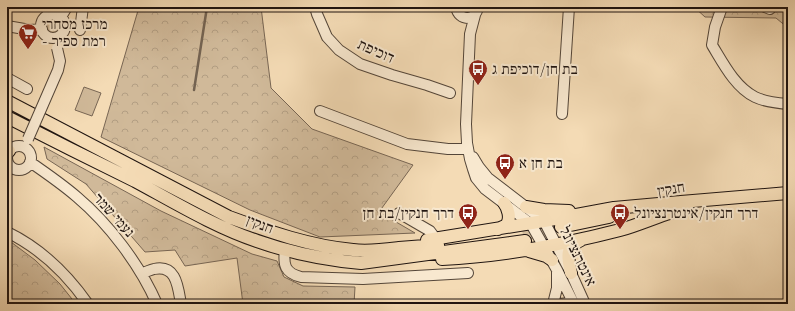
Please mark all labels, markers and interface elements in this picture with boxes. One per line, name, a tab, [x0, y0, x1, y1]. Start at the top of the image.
place label: מרכז מסחרי - רמת ספיר	[42, 18, 108, 50]
supermarket icon: מרכז מסחרי - רמת ספיר	[17, 22, 39, 50]
street label: דוכיפת	[355, 38, 396, 67]
bus stop icon: בת חן/דוכיפת ג	[467, 58, 489, 86]
place label: בת חן/דוכיפת ג	[492, 63, 578, 78]
bus stop icon: בת חן א	[494, 152, 516, 180]
place label: בת חן א	[519, 157, 563, 172]
street label: חנקין	[656, 181, 686, 200]
street label: נעמי שמר	[90, 191, 136, 241]
bus stop icon: דרך חנקין/בת חן	[457, 202, 479, 230]
bus stop icon: דרך חנקין/אינטרנציונל	[609, 202, 631, 230]
place label: דרך חנקין/אינטרנציונל	[634, 206, 759, 222]
place label: דרך חנקין/בת חן	[363, 207, 454, 222]
street label: חנקין	[244, 213, 275, 237]
street label: אינטרנציונל	[556, 224, 598, 289]

